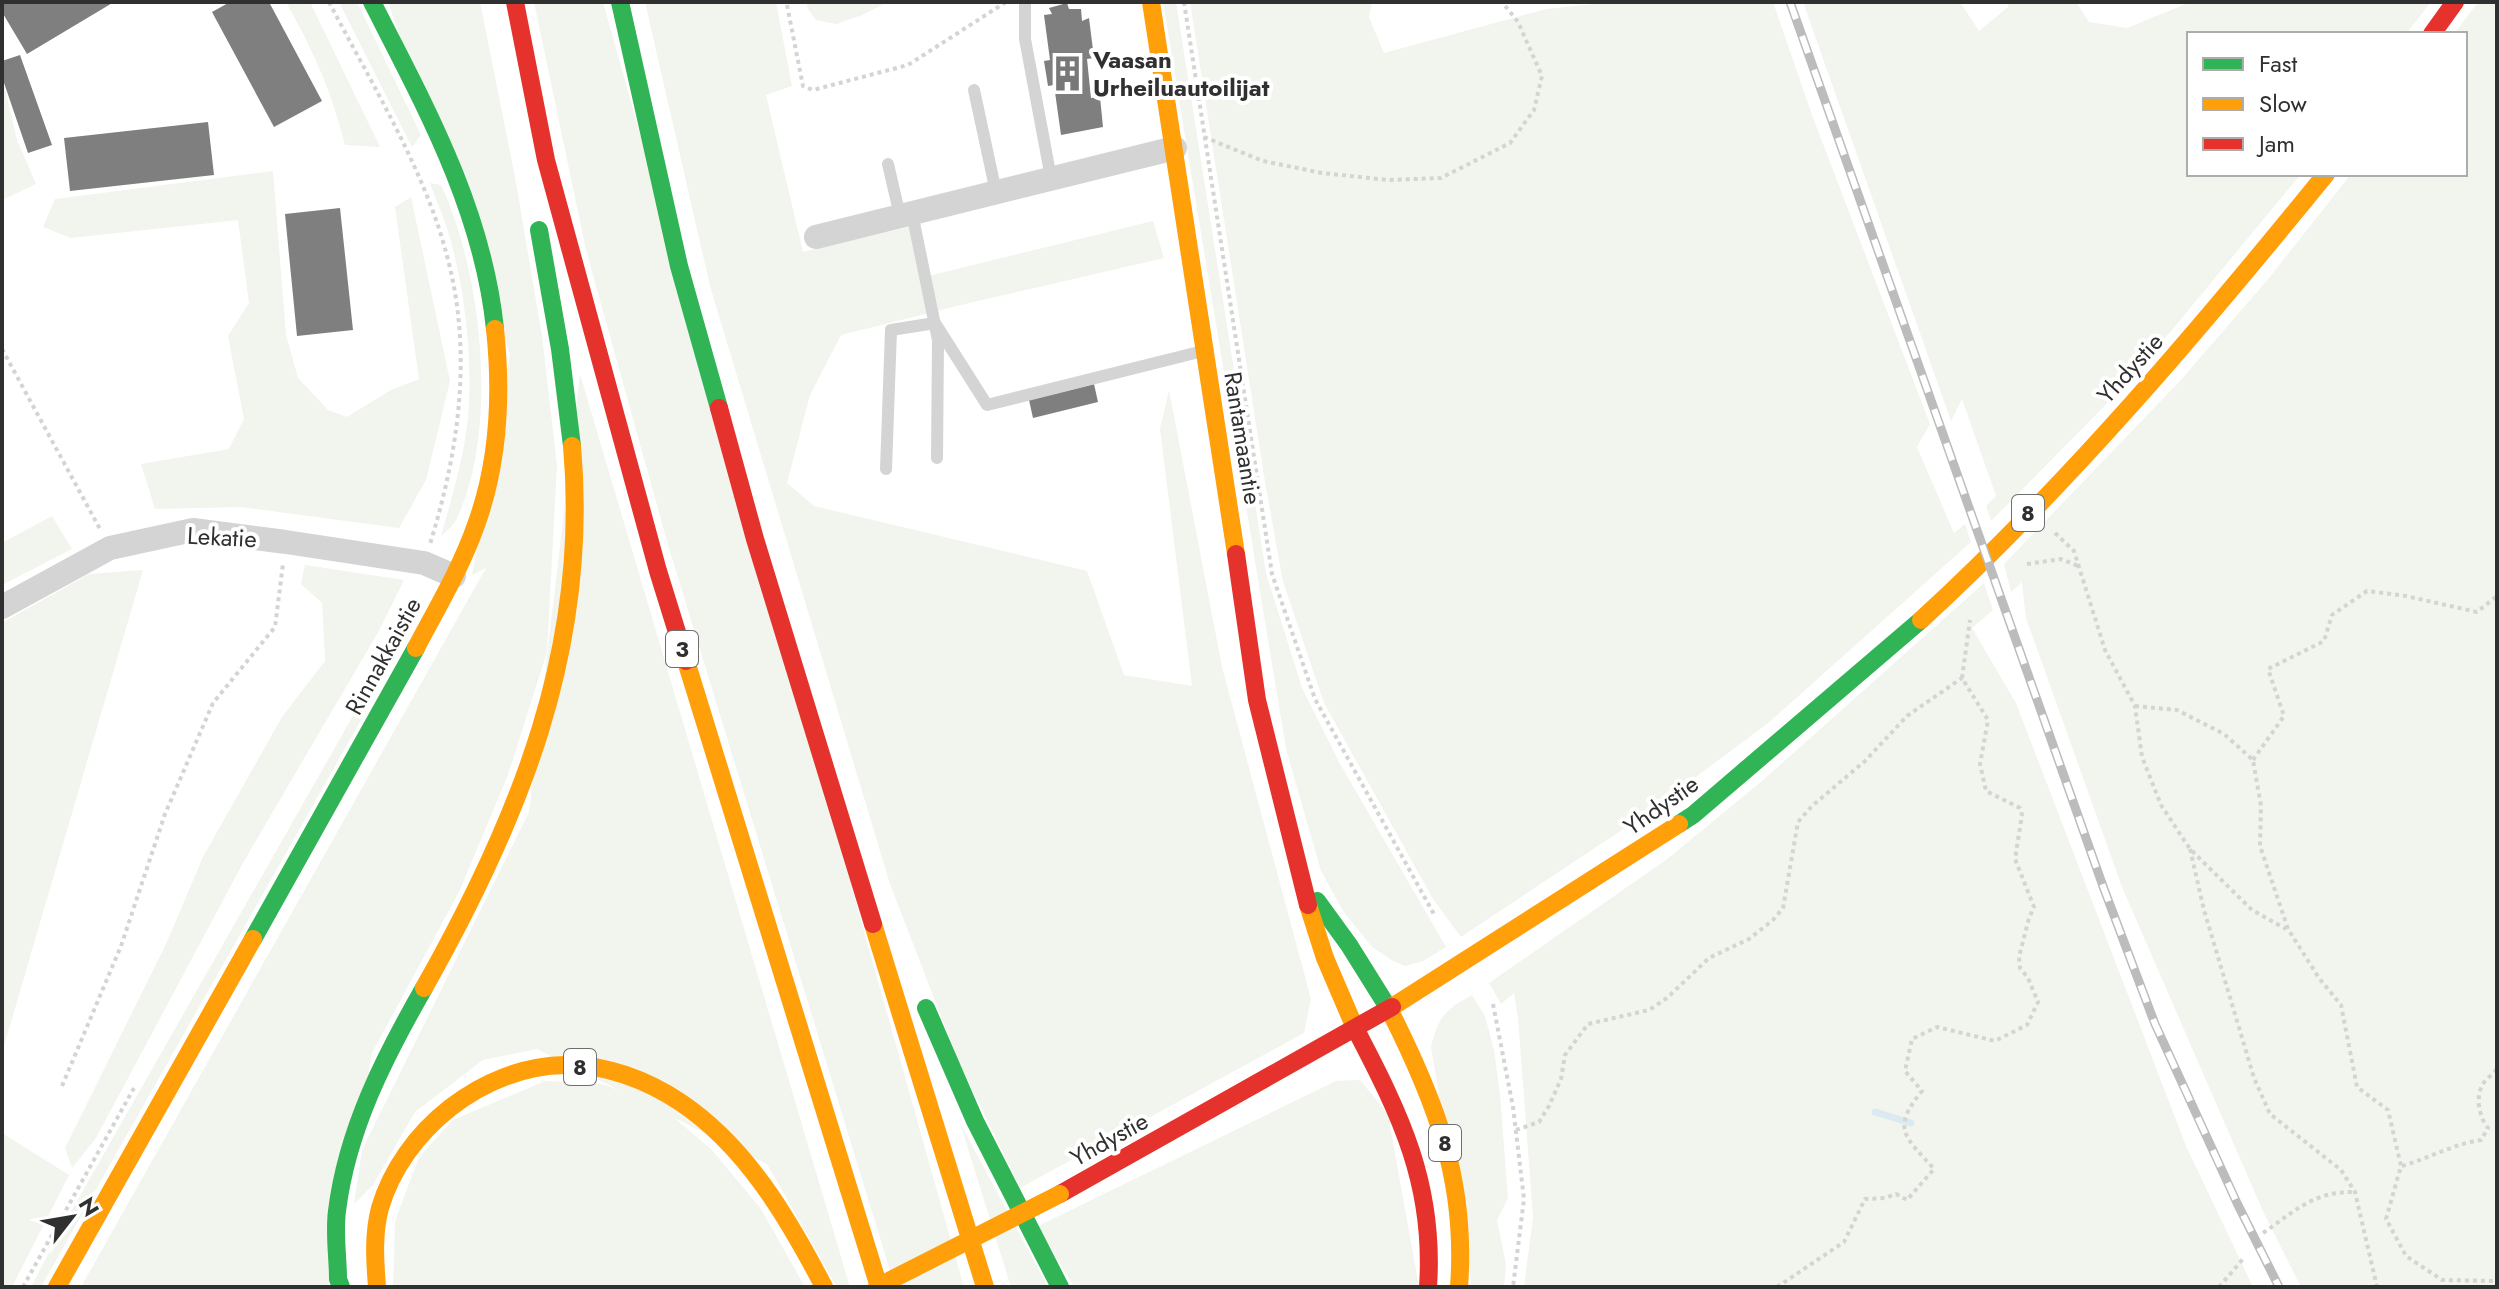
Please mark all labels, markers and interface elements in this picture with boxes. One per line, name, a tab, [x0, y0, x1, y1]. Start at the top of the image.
legend	[2187, 32, 2467, 176]
place label: Vaasan Urheiluautoilijat	[1092, 42, 1270, 105]
text: Fast	[2259, 46, 2297, 81]
building icon: Vaasan Urheiluautoilijat	[1048, 54, 1086, 92]
text: Slow	[2259, 86, 2307, 121]
text: Jam	[2256, 126, 2295, 161]
street label: Yhdystie	[2089, 325, 2171, 411]
street label: Rantamaantie	[1215, 369, 1271, 507]
road number: 8	[2012, 495, 2044, 531]
street label: Lekatie	[186, 518, 258, 556]
street label: Rinnakkaistie	[336, 591, 430, 721]
road number: 3	[666, 631, 698, 667]
street label: Yhdystie	[1616, 766, 1706, 844]
road number: 8	[564, 1049, 596, 1085]
street label: Yhdystie	[1064, 1103, 1154, 1175]
road number: 8	[1429, 1125, 1461, 1161]
north arrow	[32, 1177, 112, 1257]
text: N	[71, 1191, 107, 1222]

